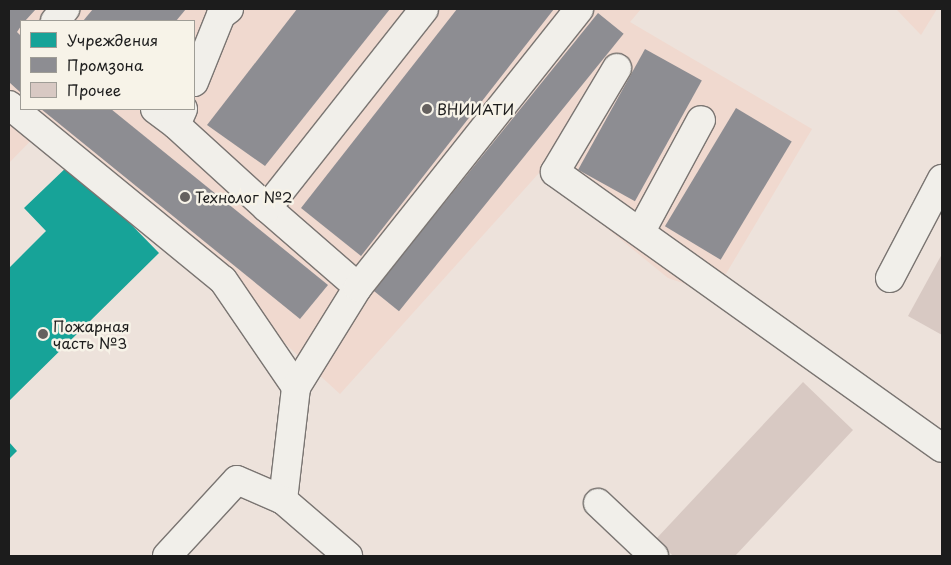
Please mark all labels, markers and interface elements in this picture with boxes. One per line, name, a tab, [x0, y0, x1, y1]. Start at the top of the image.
legend	[20, 20, 195, 110]
text: Учреждения	[67, 28, 158, 51]
text: Промзона	[67, 53, 143, 76]
text: Прочее	[67, 78, 121, 101]
place label: ВНИИАТИ	[437, 100, 514, 118]
marker: ВНИИАТИ	[421, 103, 433, 115]
place label: Технолог №2	[195, 188, 292, 206]
marker: Технолог №2	[179, 191, 191, 203]
place label: Пожарная часть №3	[53, 316, 130, 351]
marker: Пожарная часть №3	[37, 328, 49, 340]

